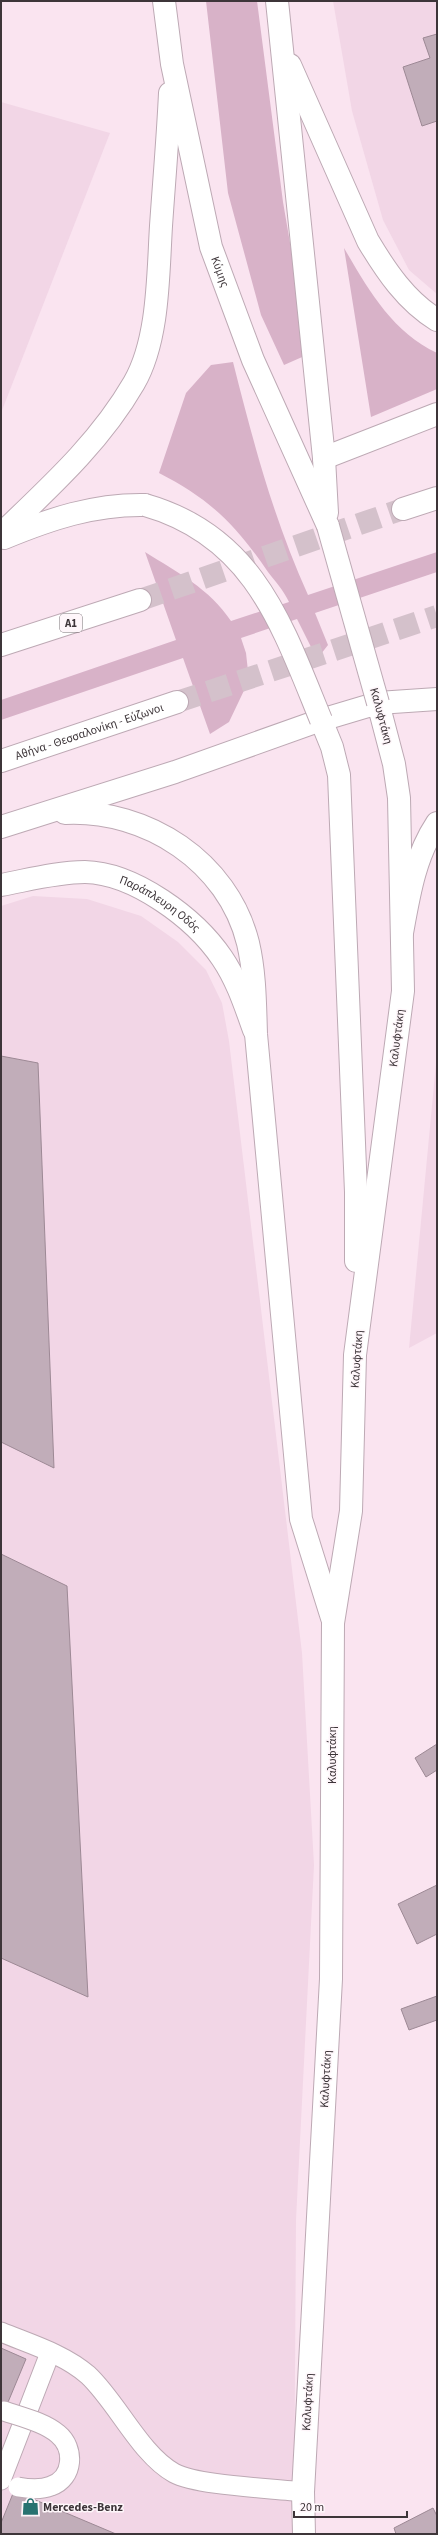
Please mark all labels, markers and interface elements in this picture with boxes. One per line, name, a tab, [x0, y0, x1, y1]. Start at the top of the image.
street label: Κύμης	[207, 254, 234, 289]
road number: Α1	[60, 614, 82, 632]
street label: Καλυφτάκη	[365, 686, 397, 746]
street label: Αθήνα - Θεσσαλονίκη - Εύζωνοι	[13, 699, 166, 764]
street label: Παράπλευρη Οδός	[117, 871, 204, 936]
street label: Καλυφτάκη	[385, 1008, 409, 1068]
street label: Καλυφτάκη	[346, 1330, 368, 1388]
street label: Καλυφτάκη	[324, 1726, 341, 1784]
street label: Καλυφτάκη	[316, 2050, 336, 2108]
street label: Καλυφτάκη	[298, 2373, 318, 2431]
scale bar	[294, 2493, 407, 2519]
shop icon: Mercedes-Benz	[20, 2497, 40, 2517]
place label: Mercedes-Benz	[43, 2499, 123, 2516]
text: 20 m	[300, 2499, 324, 2516]

